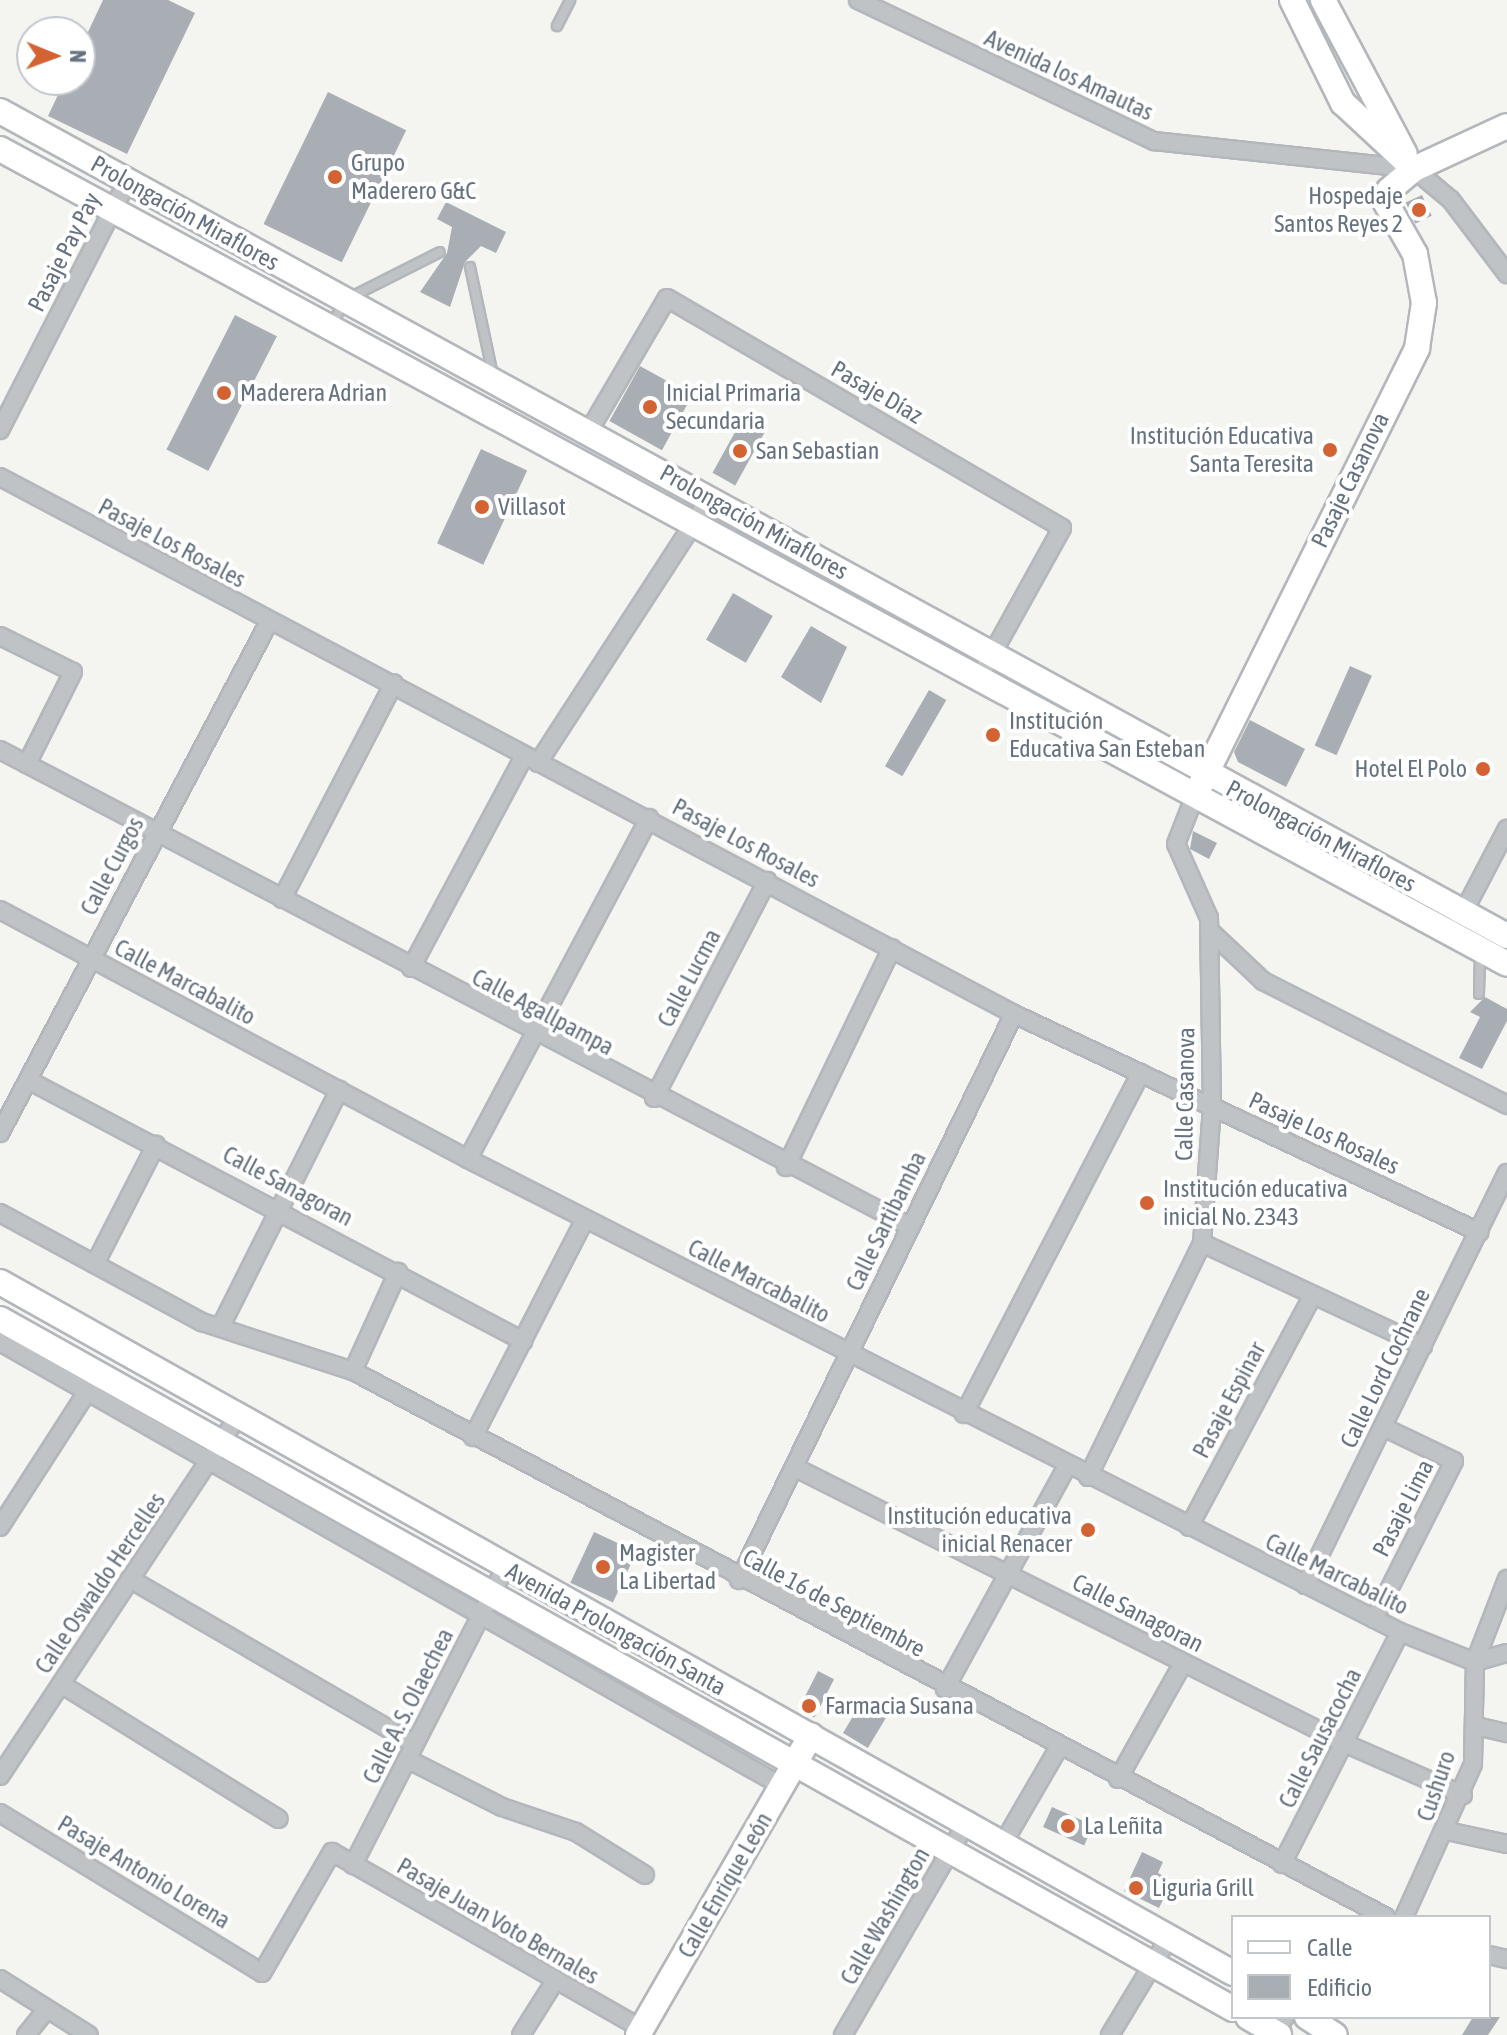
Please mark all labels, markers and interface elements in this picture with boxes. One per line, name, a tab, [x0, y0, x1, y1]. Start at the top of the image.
north arrow	[16, 16, 96, 96]
street label: Avenida los Amautas	[980, 23, 1158, 127]
text: N	[65, 50, 91, 63]
street label: Prolongación Miraflores	[86, 149, 284, 277]
place label: Grupo Maderero G&C	[351, 149, 476, 205]
marker: Grupo Maderero G&C	[326, 168, 344, 186]
place label: Hospedaje Santos Reyes 2	[1274, 182, 1403, 238]
street label: Pasaje Pay Pay	[22, 188, 106, 316]
marker: Hospedaje Santos Reyes 2	[1410, 201, 1428, 219]
street label: Pasaje Díaz	[826, 354, 928, 430]
place label: Maderera Adrian	[240, 379, 387, 407]
place label: Inicial Primaria Secundaria	[666, 379, 801, 435]
marker: Maderera Adrian	[215, 384, 233, 402]
marker: Inicial Primaria Secundaria	[641, 398, 659, 416]
street label: Pasaje Casanova	[1305, 408, 1395, 552]
place label: Institución Educativa Santa Teresita	[1130, 422, 1314, 478]
place label: San Sebastian	[756, 437, 879, 465]
marker: Institución Educativa Santa Teresita	[1321, 441, 1339, 459]
marker: San Sebastian	[731, 442, 749, 460]
street label: Prolongación Miraflores	[655, 458, 853, 586]
street label: Pasaje Los Rosales	[93, 492, 251, 594]
place label: Villasot	[498, 493, 566, 521]
marker: Villasot	[473, 498, 491, 516]
place label: Institución Educativa San Esteban	[1009, 707, 1205, 763]
marker: Institución Educativa San Esteban	[984, 726, 1002, 744]
place label: Hotel El Polo	[1354, 755, 1467, 783]
marker: Hotel El Polo	[1474, 760, 1492, 778]
street label: Prolongación Miraflores	[1221, 774, 1421, 898]
street label: Pasaje Los Rosales	[667, 792, 825, 894]
street label: Calle Curgos	[74, 812, 150, 920]
street label: Calle Lucma	[651, 924, 727, 1032]
street label: Calle Marcabalito	[110, 933, 260, 1031]
street label: Calle Agallpampa	[467, 963, 619, 1061]
street label: Calle Casanova	[1169, 1027, 1201, 1161]
street label: Pasaje Los Rosales	[1244, 1086, 1404, 1180]
street label: Calle Sanagoran	[218, 1140, 358, 1232]
street label: Calle Sartibamba	[840, 1147, 932, 1295]
place label: Institución educativa inicial No. 2343	[1163, 1175, 1348, 1231]
marker: Institución educativa inicial No. 2343	[1138, 1194, 1156, 1212]
street label: Calle Marcabalito	[683, 1233, 835, 1329]
street label: Calle Lord Cochrane	[1334, 1284, 1436, 1452]
street label: Pasaje Espinar	[1186, 1337, 1272, 1463]
street label: Pasaje Lima	[1366, 1455, 1440, 1561]
street label: Calle Oswaldo Hercelles	[29, 1487, 171, 1679]
place label: Institución educativa inicial Renacer	[887, 1502, 1072, 1558]
marker: Institución educativa inicial Renacer	[1079, 1521, 1097, 1539]
street label: Calle Marcabalito	[1261, 1527, 1413, 1621]
place label: Magister La Libertad	[619, 1539, 716, 1595]
street label: Calle 16 de Septiembre	[738, 1543, 930, 1663]
street label: Avenida Prolongación Santa	[501, 1557, 731, 1701]
marker: Magister La Libertad	[594, 1558, 612, 1576]
street label: Calle Sanagoran	[1068, 1568, 1208, 1658]
street label: Calle A. S. Olaechea	[356, 1624, 460, 1788]
street label: Calle Sausacocha	[1272, 1663, 1368, 1813]
place label: Farmacia Susana	[825, 1692, 974, 1720]
marker: Farmacia Susana	[800, 1697, 818, 1715]
street label: Cushuro	[1411, 1747, 1461, 1825]
street label: Calle Enrique León	[672, 1807, 778, 1963]
street label: Pasaje Antonio Lorena	[52, 1809, 236, 1935]
place label: La Leñita	[1084, 1812, 1163, 1840]
marker: La Leñita	[1059, 1817, 1077, 1835]
street label: Calle Washington	[834, 1842, 936, 1990]
street label: Pasaje Juan Voto Bernales	[392, 1851, 604, 1991]
place label: Liguria Grill	[1152, 1874, 1254, 1902]
marker: Liguria Grill	[1127, 1879, 1145, 1897]
legend	[1231, 1915, 1491, 2019]
text: Calle	[1307, 1934, 1352, 1961]
text: Edificio	[1307, 1974, 1372, 2001]

